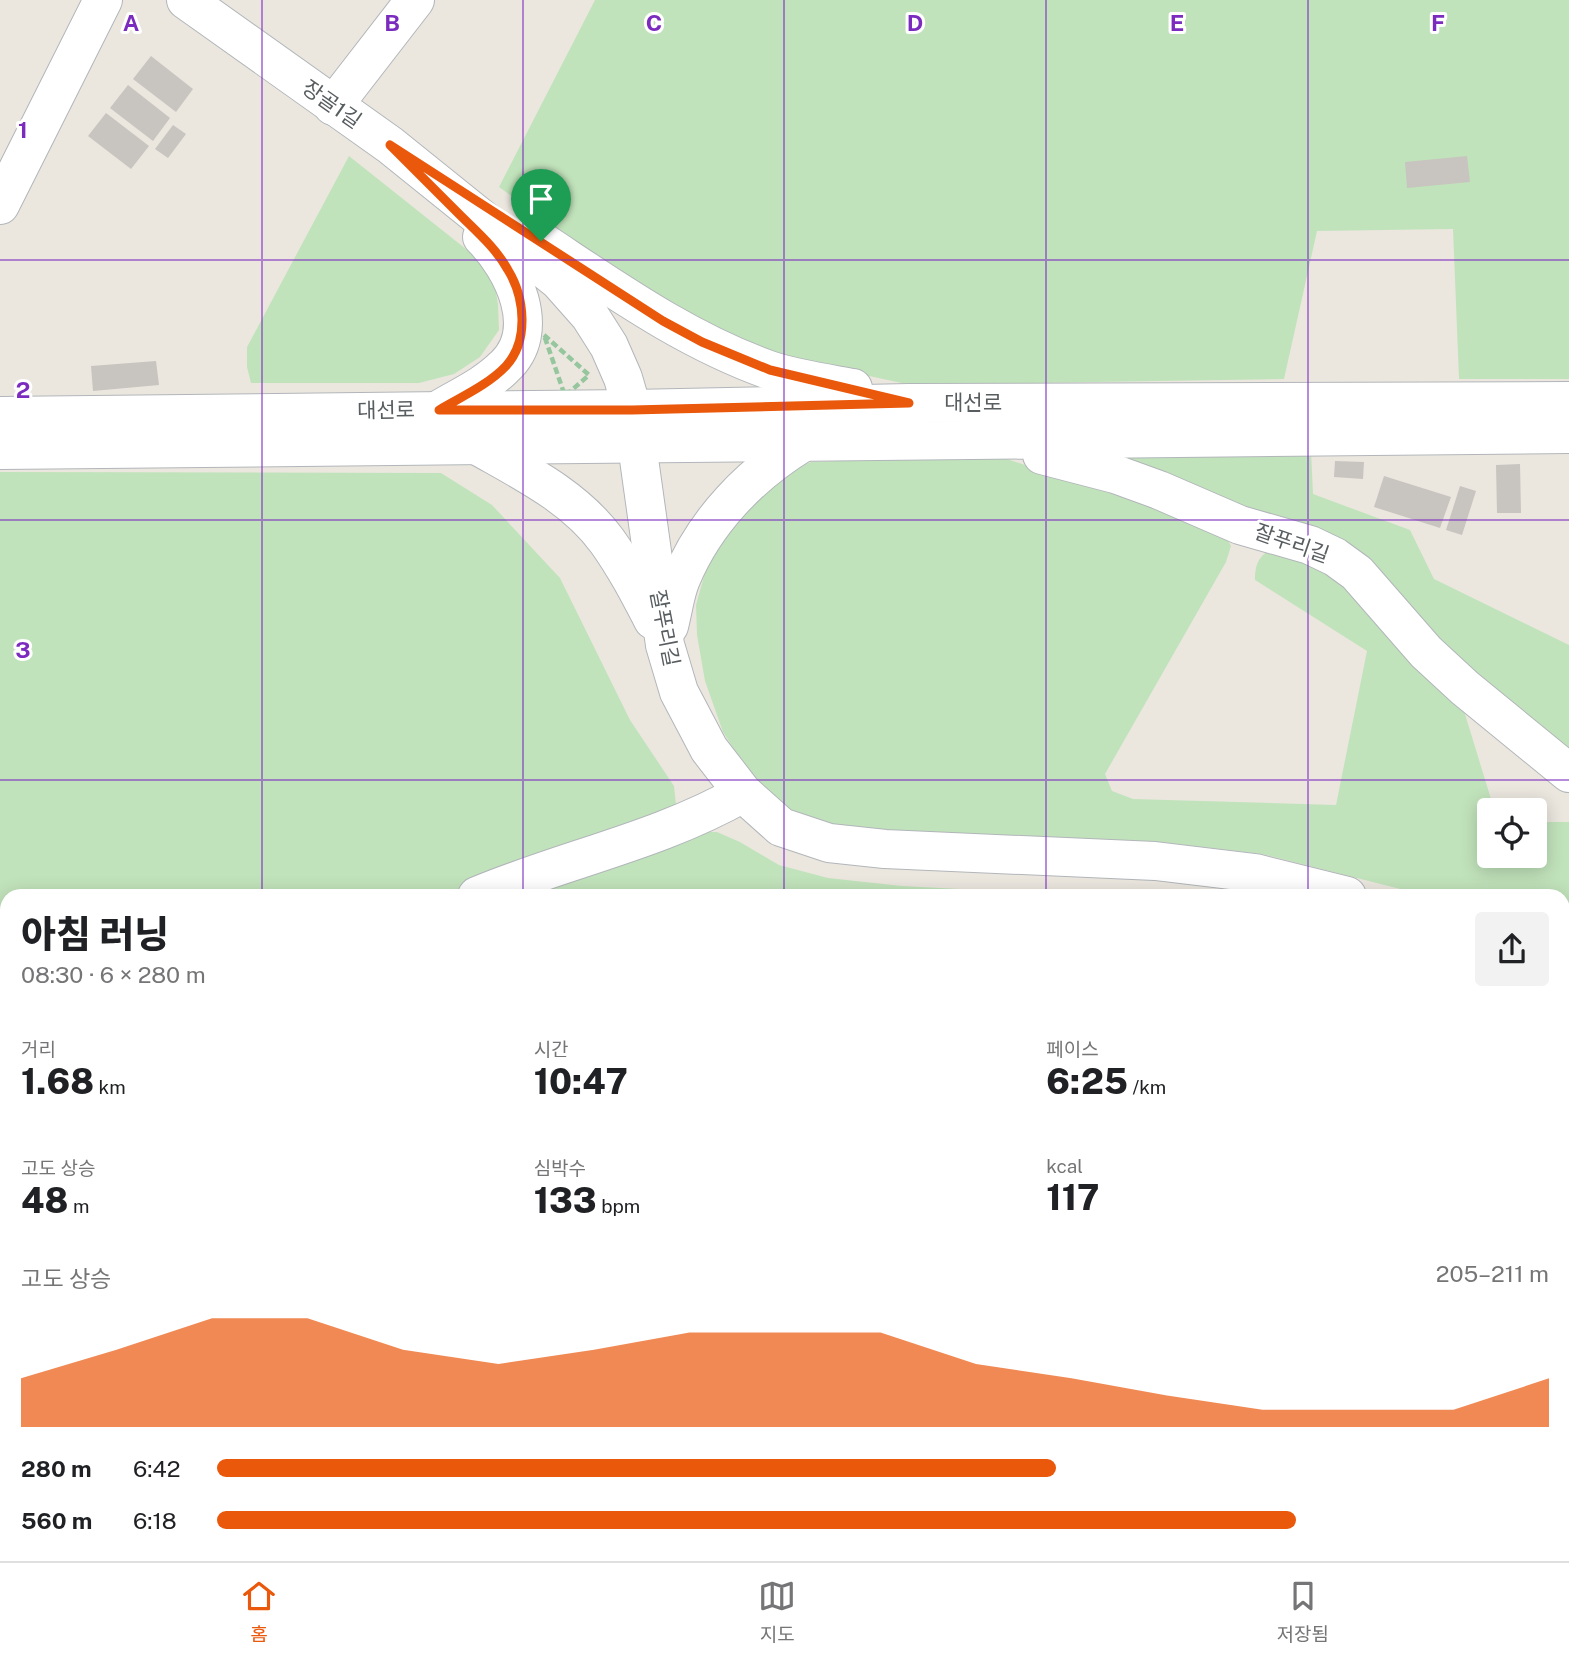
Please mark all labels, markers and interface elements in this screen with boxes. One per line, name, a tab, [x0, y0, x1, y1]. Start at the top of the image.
text: A	[123, 9, 140, 36]
text: B	[384, 9, 400, 36]
text: C	[646, 9, 662, 36]
text: D	[907, 9, 923, 36]
text: E	[1170, 9, 1184, 36]
text: F	[1431, 9, 1445, 36]
street label: 장골1길	[298, 75, 366, 133]
text: 1	[18, 116, 28, 143]
pin	[511, 169, 571, 241]
icon: arrive	[522, 180, 560, 218]
text: 2	[16, 376, 30, 403]
street label: 대선로	[944, 390, 1002, 415]
street label: 대선로	[357, 397, 415, 423]
street label: 잘푸리길	[1251, 519, 1333, 567]
street label: 잘푸리길	[645, 588, 685, 668]
text: 3	[15, 636, 31, 663]
map controls	[1477, 798, 1547, 868]
button: locate	[1477, 798, 1547, 868]
text: 아침 러닝	[21, 912, 169, 957]
button: share	[1475, 912, 1549, 986]
text: 08:30 · 6 × 280 m	[21, 961, 206, 988]
text: 거리	[21, 1038, 56, 1060]
text: 시간	[534, 1038, 569, 1060]
text: 페이스	[1046, 1038, 1099, 1060]
text: 1.68	[21, 1061, 94, 1102]
text: 10:47	[534, 1061, 628, 1102]
text: 6:25	[1046, 1061, 1128, 1102]
text: km	[94, 1076, 126, 1098]
text: /km	[1128, 1076, 1166, 1098]
text: kcal	[1046, 1155, 1083, 1177]
text: 고도 상승	[21, 1157, 96, 1179]
text: 심박수	[534, 1157, 586, 1179]
text: 117	[1046, 1177, 1099, 1218]
text: 48	[21, 1180, 68, 1221]
text: 133	[534, 1180, 597, 1221]
text: m	[68, 1195, 89, 1217]
text: bpm	[597, 1195, 640, 1217]
text: 205–211 m	[1436, 1260, 1549, 1287]
text: 고도 상승	[21, 1265, 111, 1292]
text: 280 m	[21, 1455, 92, 1482]
text: 6:42	[133, 1455, 181, 1482]
text: 560 m	[21, 1507, 92, 1534]
text: 6:18	[133, 1507, 177, 1534]
tab: 홈	[240, 1577, 278, 1646]
tab: 지도	[758, 1577, 796, 1646]
tab: 저장됨	[1276, 1577, 1329, 1646]

